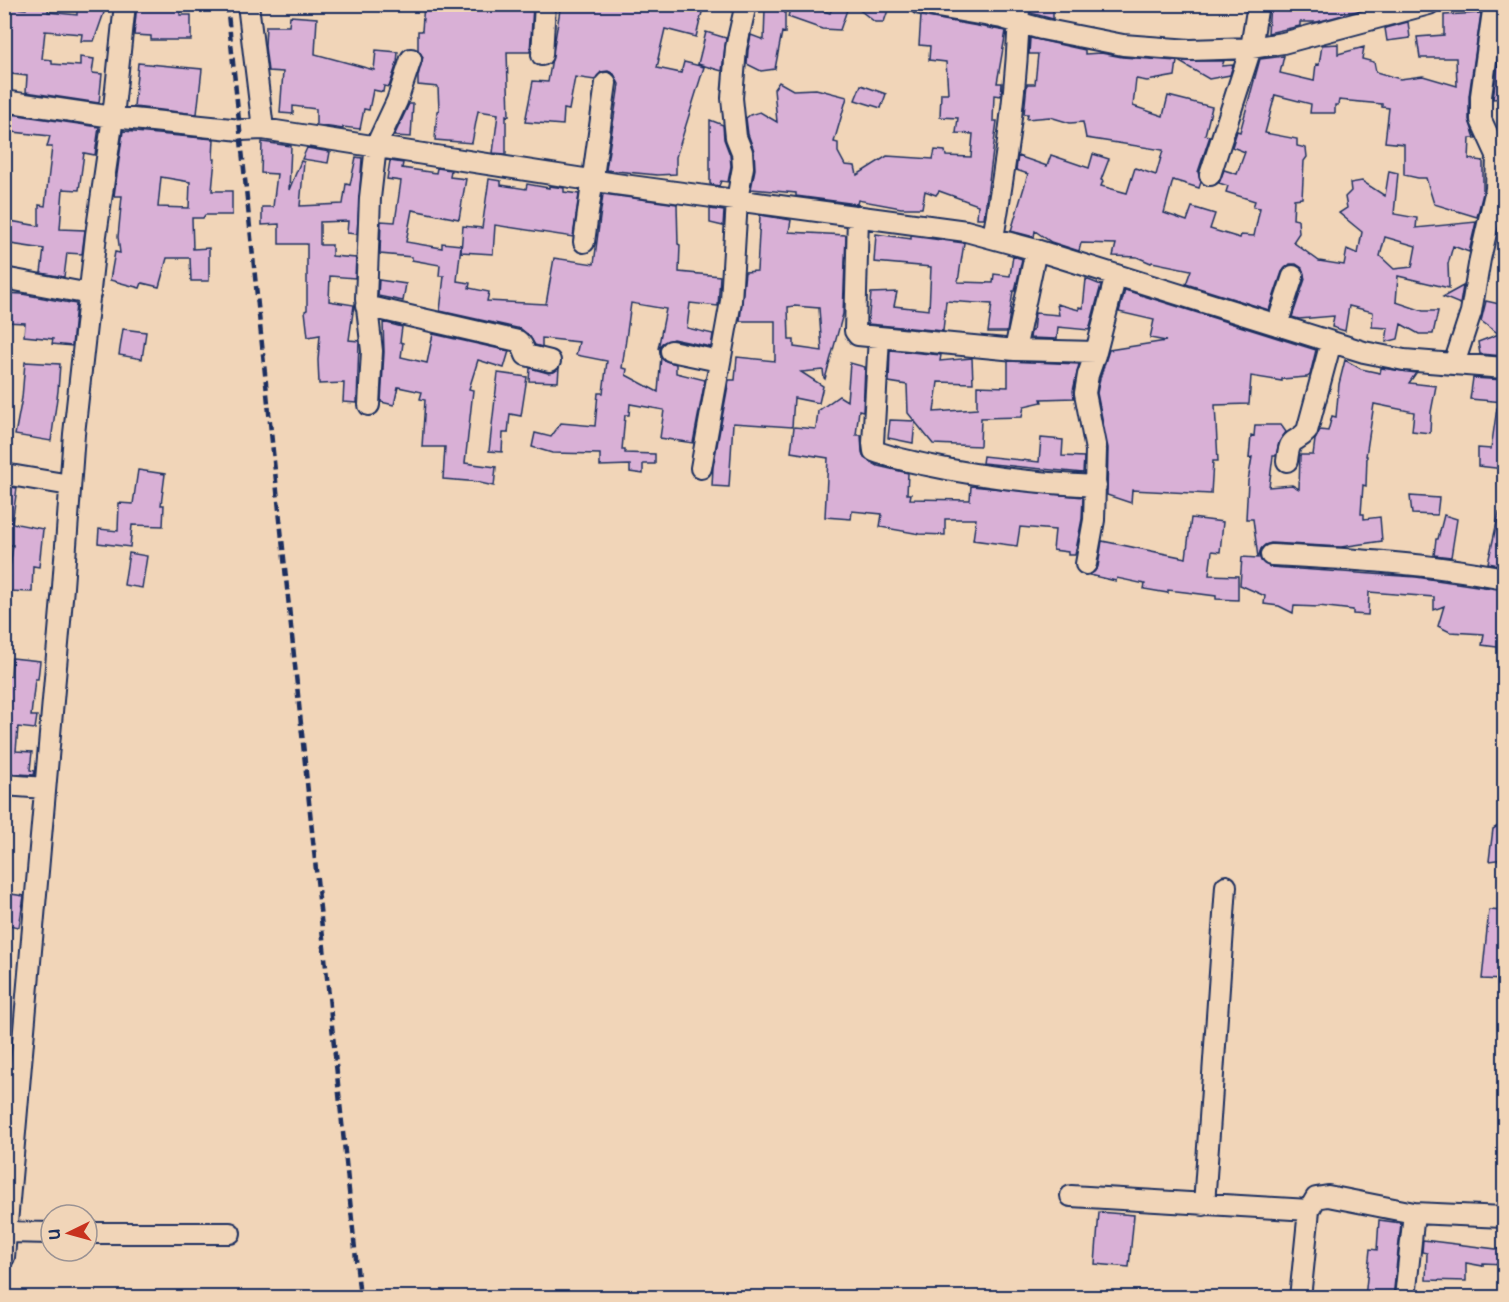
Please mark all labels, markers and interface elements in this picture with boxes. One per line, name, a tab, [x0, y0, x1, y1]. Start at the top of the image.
north arrow	[39, 1203, 99, 1263]
text: U	[43, 1228, 65, 1241]

